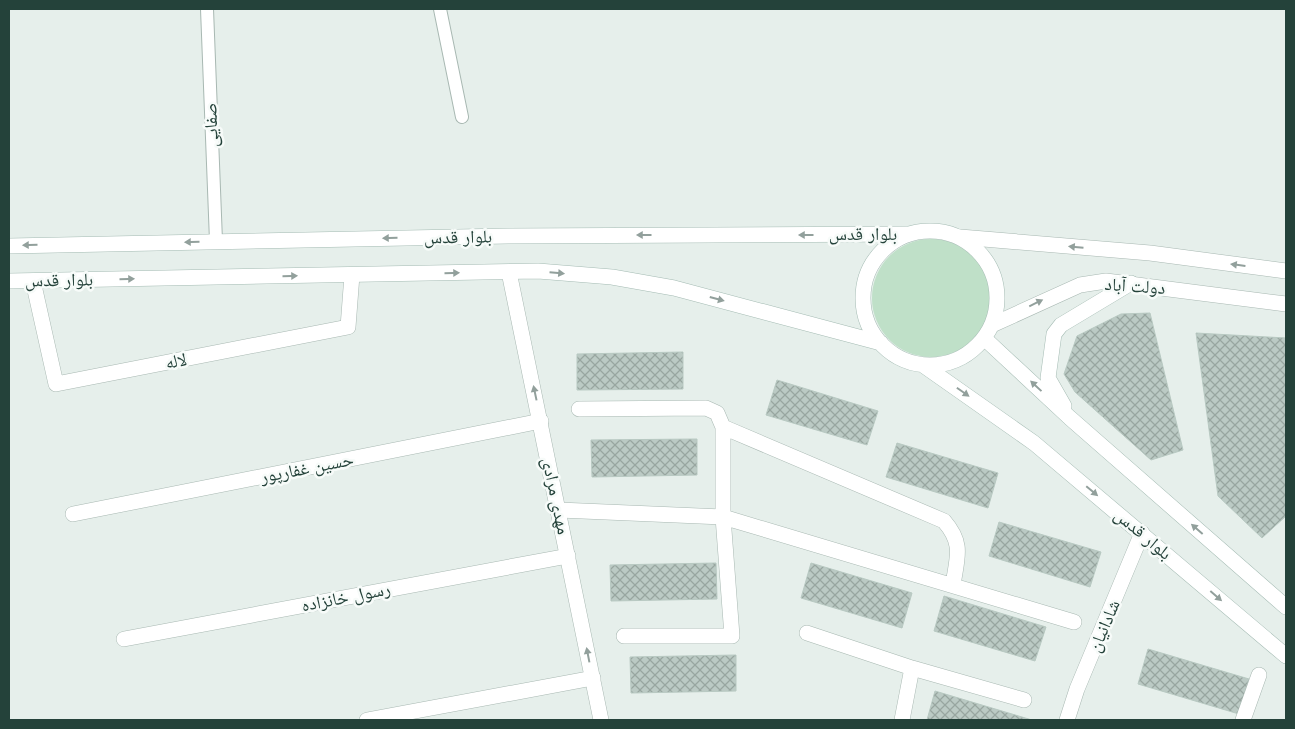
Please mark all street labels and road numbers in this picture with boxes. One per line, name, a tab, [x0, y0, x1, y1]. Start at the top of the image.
street label: صفایی	[200, 103, 223, 147]
street label: بلوار قدس	[829, 224, 897, 245]
street label: بلوار قدس	[424, 226, 492, 249]
street label: بلوار قدس	[25, 269, 93, 292]
street label: دولت آباد	[1104, 274, 1166, 299]
street label: لاله	[164, 349, 188, 373]
street label: حسین غفارپور	[258, 449, 356, 488]
street label: مهدی مرادی	[537, 456, 574, 536]
street label: بلوار قدس	[1110, 504, 1176, 564]
street label: رسول خانزاده	[300, 579, 392, 616]
street label: شادانیان	[1084, 597, 1125, 655]

